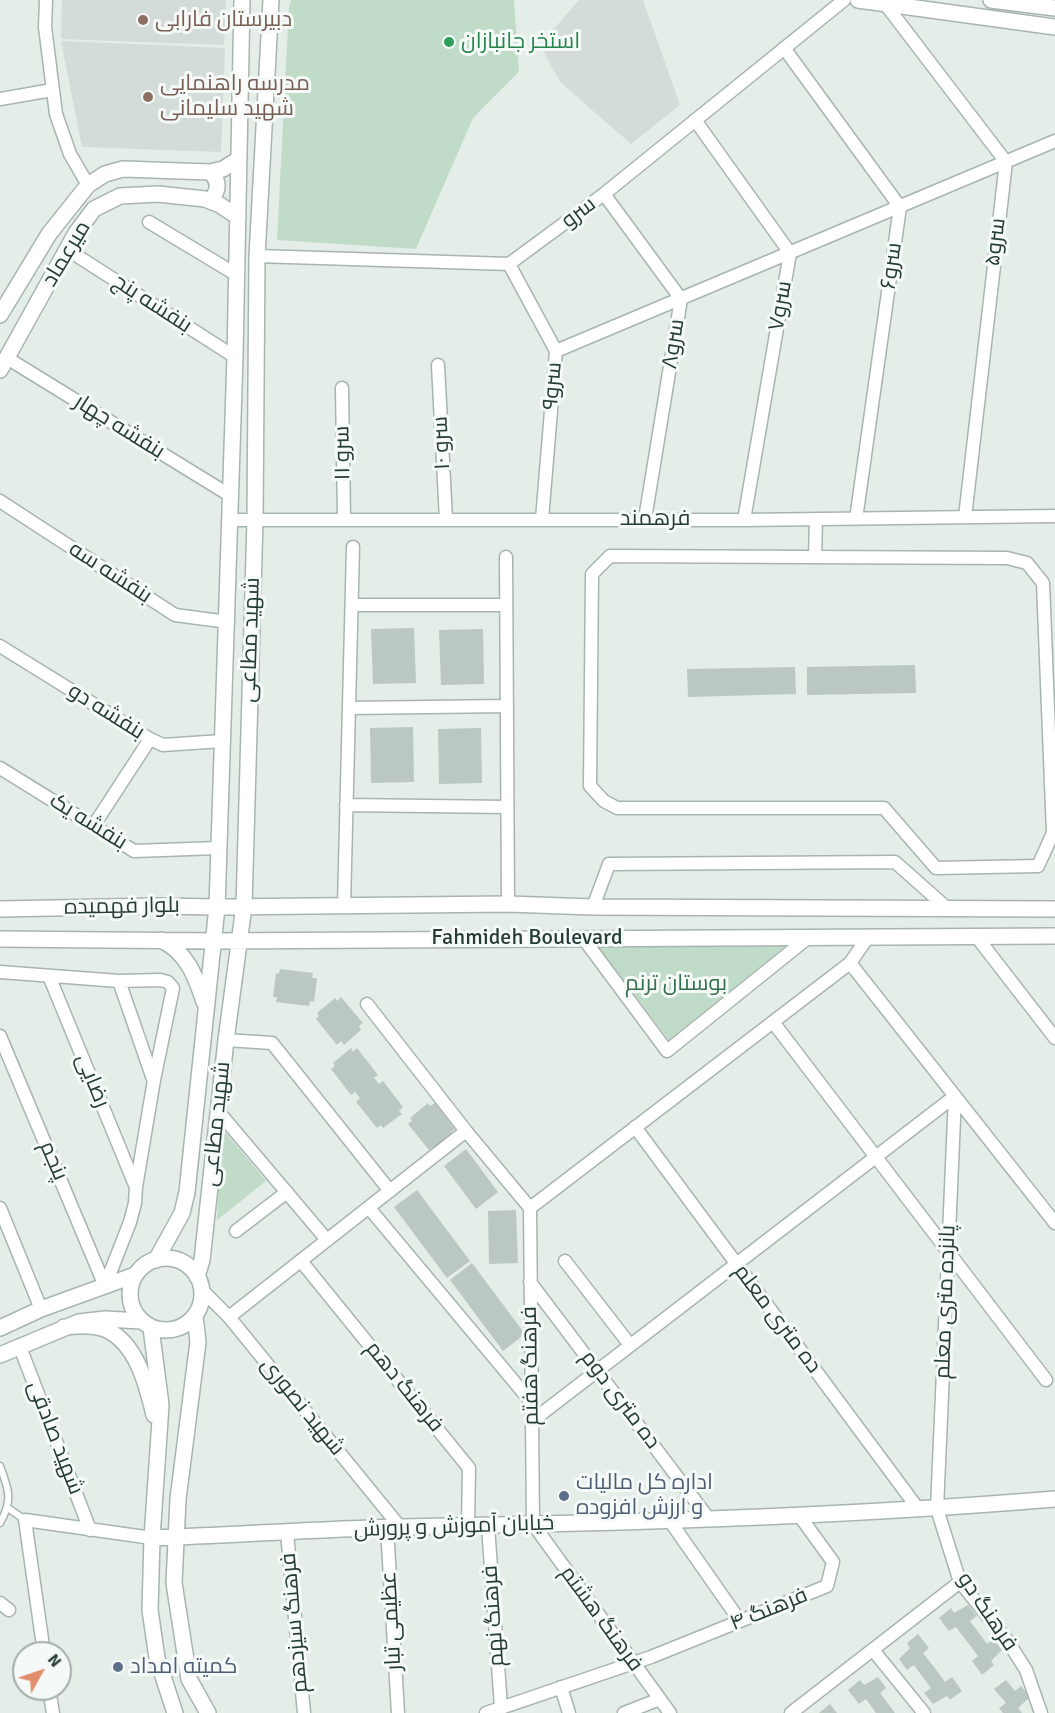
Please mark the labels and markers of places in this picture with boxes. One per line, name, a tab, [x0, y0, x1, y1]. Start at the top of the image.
place label: دبیرستان فارابی	[155, 7, 292, 33]
marker: دبیرستان فارابی	[136, 13, 150, 27]
place label: استخر جانبازان	[461, 29, 580, 55]
marker: استخر جانبازان	[442, 35, 456, 49]
place label: مدرسه راهنمایی شهید سلیمانی	[160, 71, 310, 122]
marker: مدرسه راهنمایی شهید سلیمانی	[141, 90, 155, 104]
place label: اداره کل مالیات و ارزش افزوده	[576, 1470, 713, 1522]
marker: اداره کل مالیات و ارزش افزوده	[557, 1489, 571, 1503]
place label: کمیته امداد	[130, 1654, 237, 1680]
marker: کمیته امداد	[111, 1660, 125, 1674]

